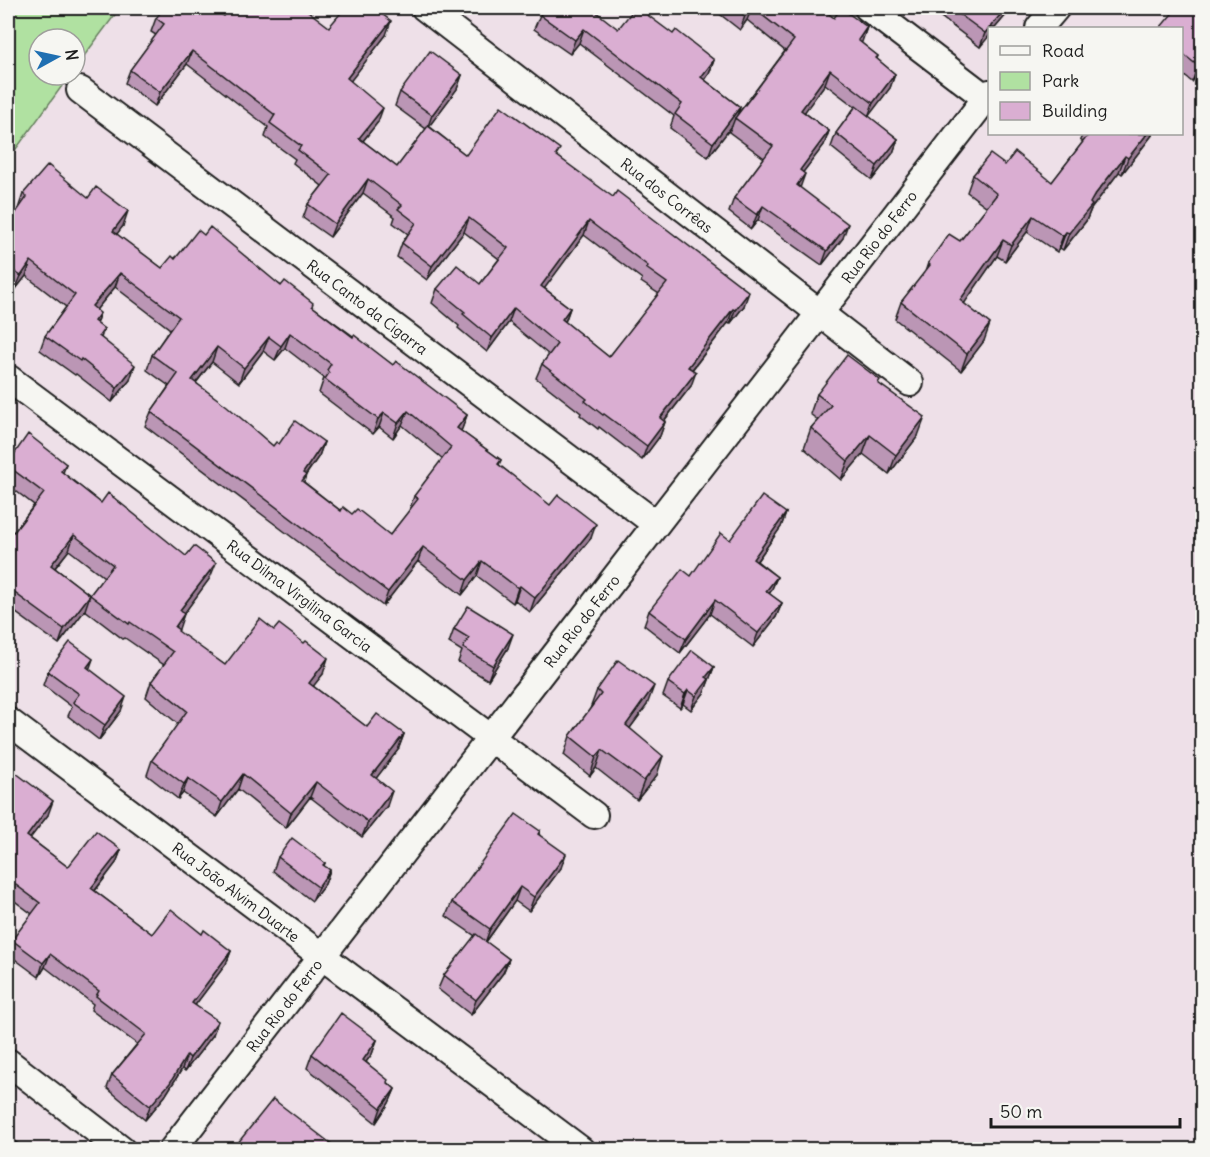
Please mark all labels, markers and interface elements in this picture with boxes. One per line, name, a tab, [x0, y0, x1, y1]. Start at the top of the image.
north arrow	[27, 27, 87, 87]
legend	[988, 27, 1183, 135]
text: Road	[1042, 39, 1085, 62]
text: N	[61, 48, 83, 62]
text: Park	[1042, 69, 1079, 92]
text: Building	[1042, 99, 1107, 122]
street label: Rua dos Corrêas	[617, 154, 717, 237]
street label: Rua Rio do Ferro	[837, 186, 921, 287]
street label: Rua Canto da Cigarra	[303, 255, 432, 358]
street label: Rua Dilma Virgilina Garcia	[224, 535, 376, 656]
street label: Rua Rio do Ferro	[540, 571, 623, 671]
street label: Rua João Alvim Duarte	[169, 838, 304, 946]
street label: Rua Rio do Ferro	[242, 955, 326, 1056]
scale bar	[991, 1091, 1180, 1129]
text: 50 m	[1000, 1100, 1042, 1123]

